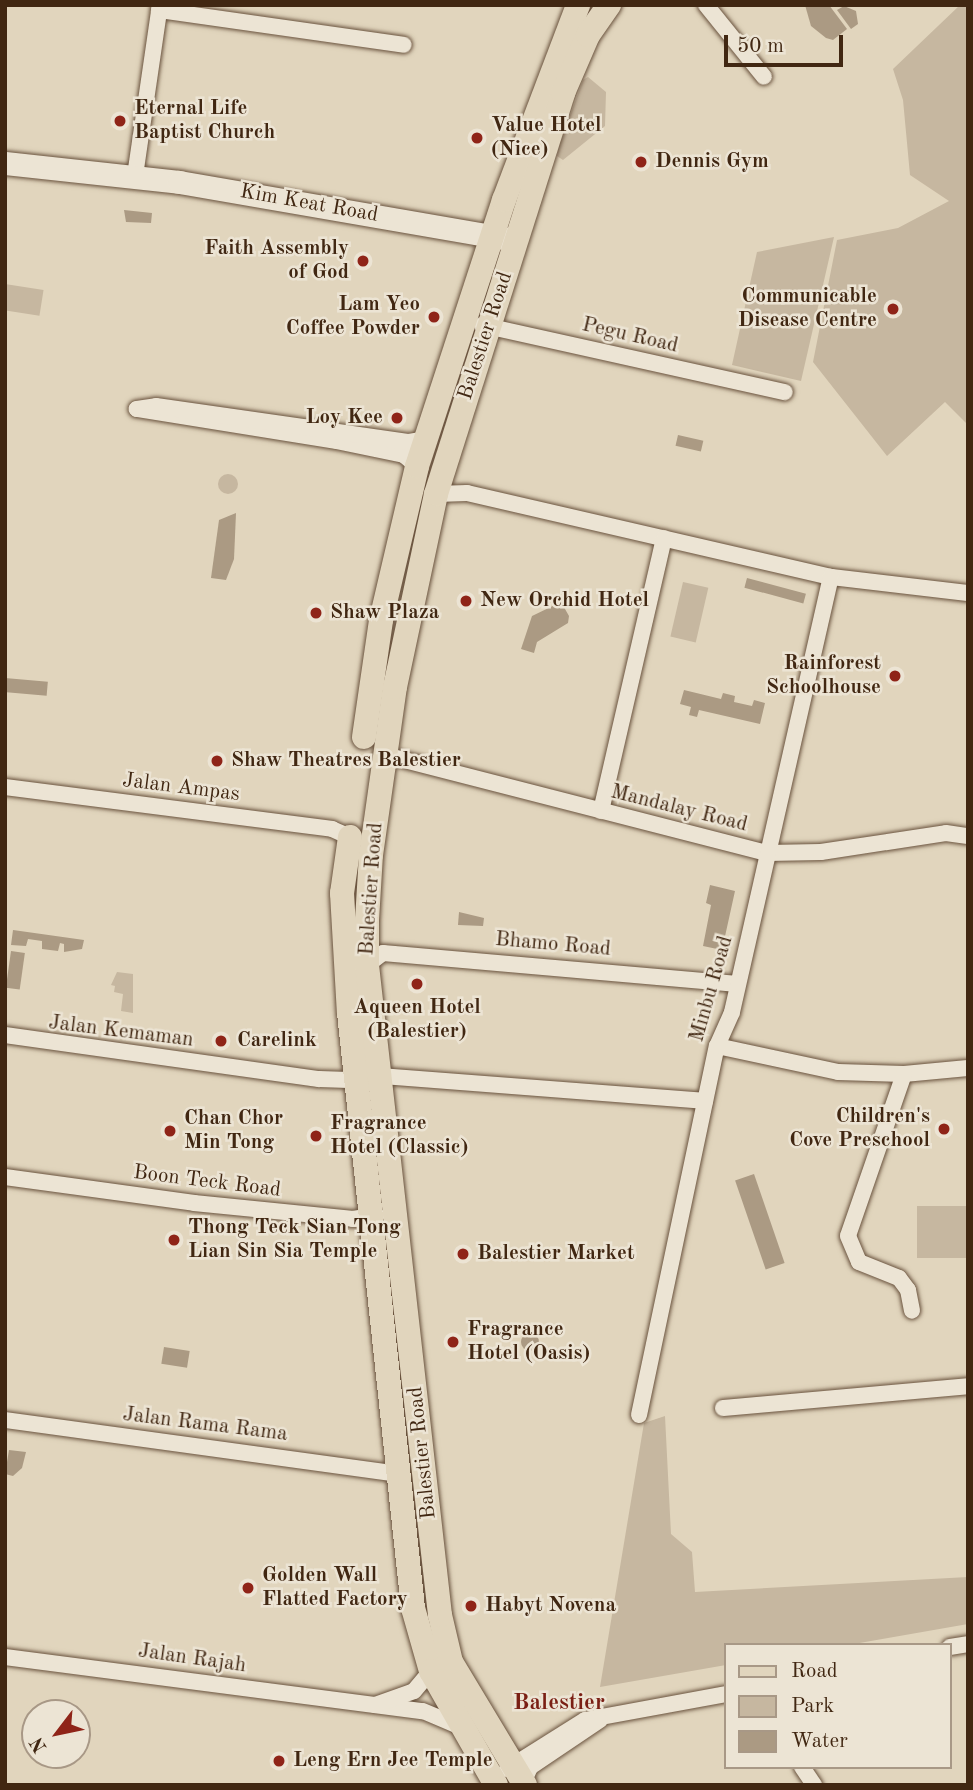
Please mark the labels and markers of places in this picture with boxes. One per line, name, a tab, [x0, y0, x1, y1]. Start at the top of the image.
place label: Eternal Life Baptist Church	[134, 96, 275, 146]
marker: Eternal Life Baptist Church	[112, 113, 128, 129]
place label: Value Hotel (Nice)	[491, 113, 602, 163]
marker: Value Hotel (Nice)	[469, 130, 485, 146]
place label: Dennis Gym	[655, 149, 769, 175]
marker: Dennis Gym	[633, 154, 649, 170]
place label: Faith Assembly of God	[204, 236, 349, 286]
marker: Faith Assembly of God	[355, 253, 371, 269]
place label: Communicable Disease Centre	[738, 284, 877, 334]
place label: Lam Yeo Coffee Powder	[286, 292, 420, 342]
marker: Communicable Disease Centre	[883, 299, 903, 319]
marker: Lam Yeo Coffee Powder	[426, 309, 442, 325]
place label: Loy Kee	[305, 405, 383, 431]
marker: Loy Kee	[389, 410, 405, 426]
place label: New Orchid Hotel	[480, 588, 649, 614]
marker: New Orchid Hotel	[458, 593, 474, 609]
place label: Shaw Plaza	[330, 600, 439, 626]
marker: Shaw Plaza	[308, 605, 324, 621]
place label: Rainforest Schoolhouse	[766, 651, 881, 701]
marker: Rainforest Schoolhouse	[887, 668, 903, 684]
place label: Shaw Theatres Balestier	[231, 748, 461, 774]
marker: Shaw Theatres Balestier	[209, 753, 225, 769]
marker: Aqueen Hotel (Balestier)	[409, 976, 425, 992]
place label: Aqueen Hotel (Balestier)	[353, 995, 481, 1045]
place label: Carelink	[237, 1028, 317, 1054]
marker: Carelink	[211, 1031, 231, 1051]
place label: Children's Cove Preschool	[789, 1104, 930, 1154]
place label: Chan Chor Min Tong	[184, 1106, 283, 1156]
place label: Fragrance Hotel (Classic)	[330, 1111, 468, 1161]
marker: Children's Cove Preschool	[936, 1121, 952, 1137]
marker: Chan Chor Min Tong	[162, 1123, 178, 1139]
marker: Fragrance Hotel (Classic)	[308, 1128, 324, 1144]
place label: Thong Teck Sian Tong Lian Sin Sia Temple	[188, 1215, 401, 1265]
marker: Thong Teck Sian Tong Lian Sin Sia Temple	[166, 1232, 182, 1248]
place label: Balestier Market	[477, 1241, 635, 1267]
marker: Balestier Market	[455, 1246, 471, 1262]
place label: Fragrance Hotel (Oasis)	[467, 1317, 590, 1367]
marker: Fragrance Hotel (Oasis)	[445, 1334, 461, 1350]
place label: Golden Wall Flatted Factory	[262, 1563, 408, 1613]
marker: Golden Wall Flatted Factory	[240, 1580, 256, 1596]
place label: Habyt Novena	[485, 1593, 616, 1619]
marker: Habyt Novena	[463, 1598, 479, 1614]
place label: Leng Ern Jee Temple	[293, 1748, 493, 1774]
marker: Leng Ern Jee Temple	[271, 1753, 287, 1769]

